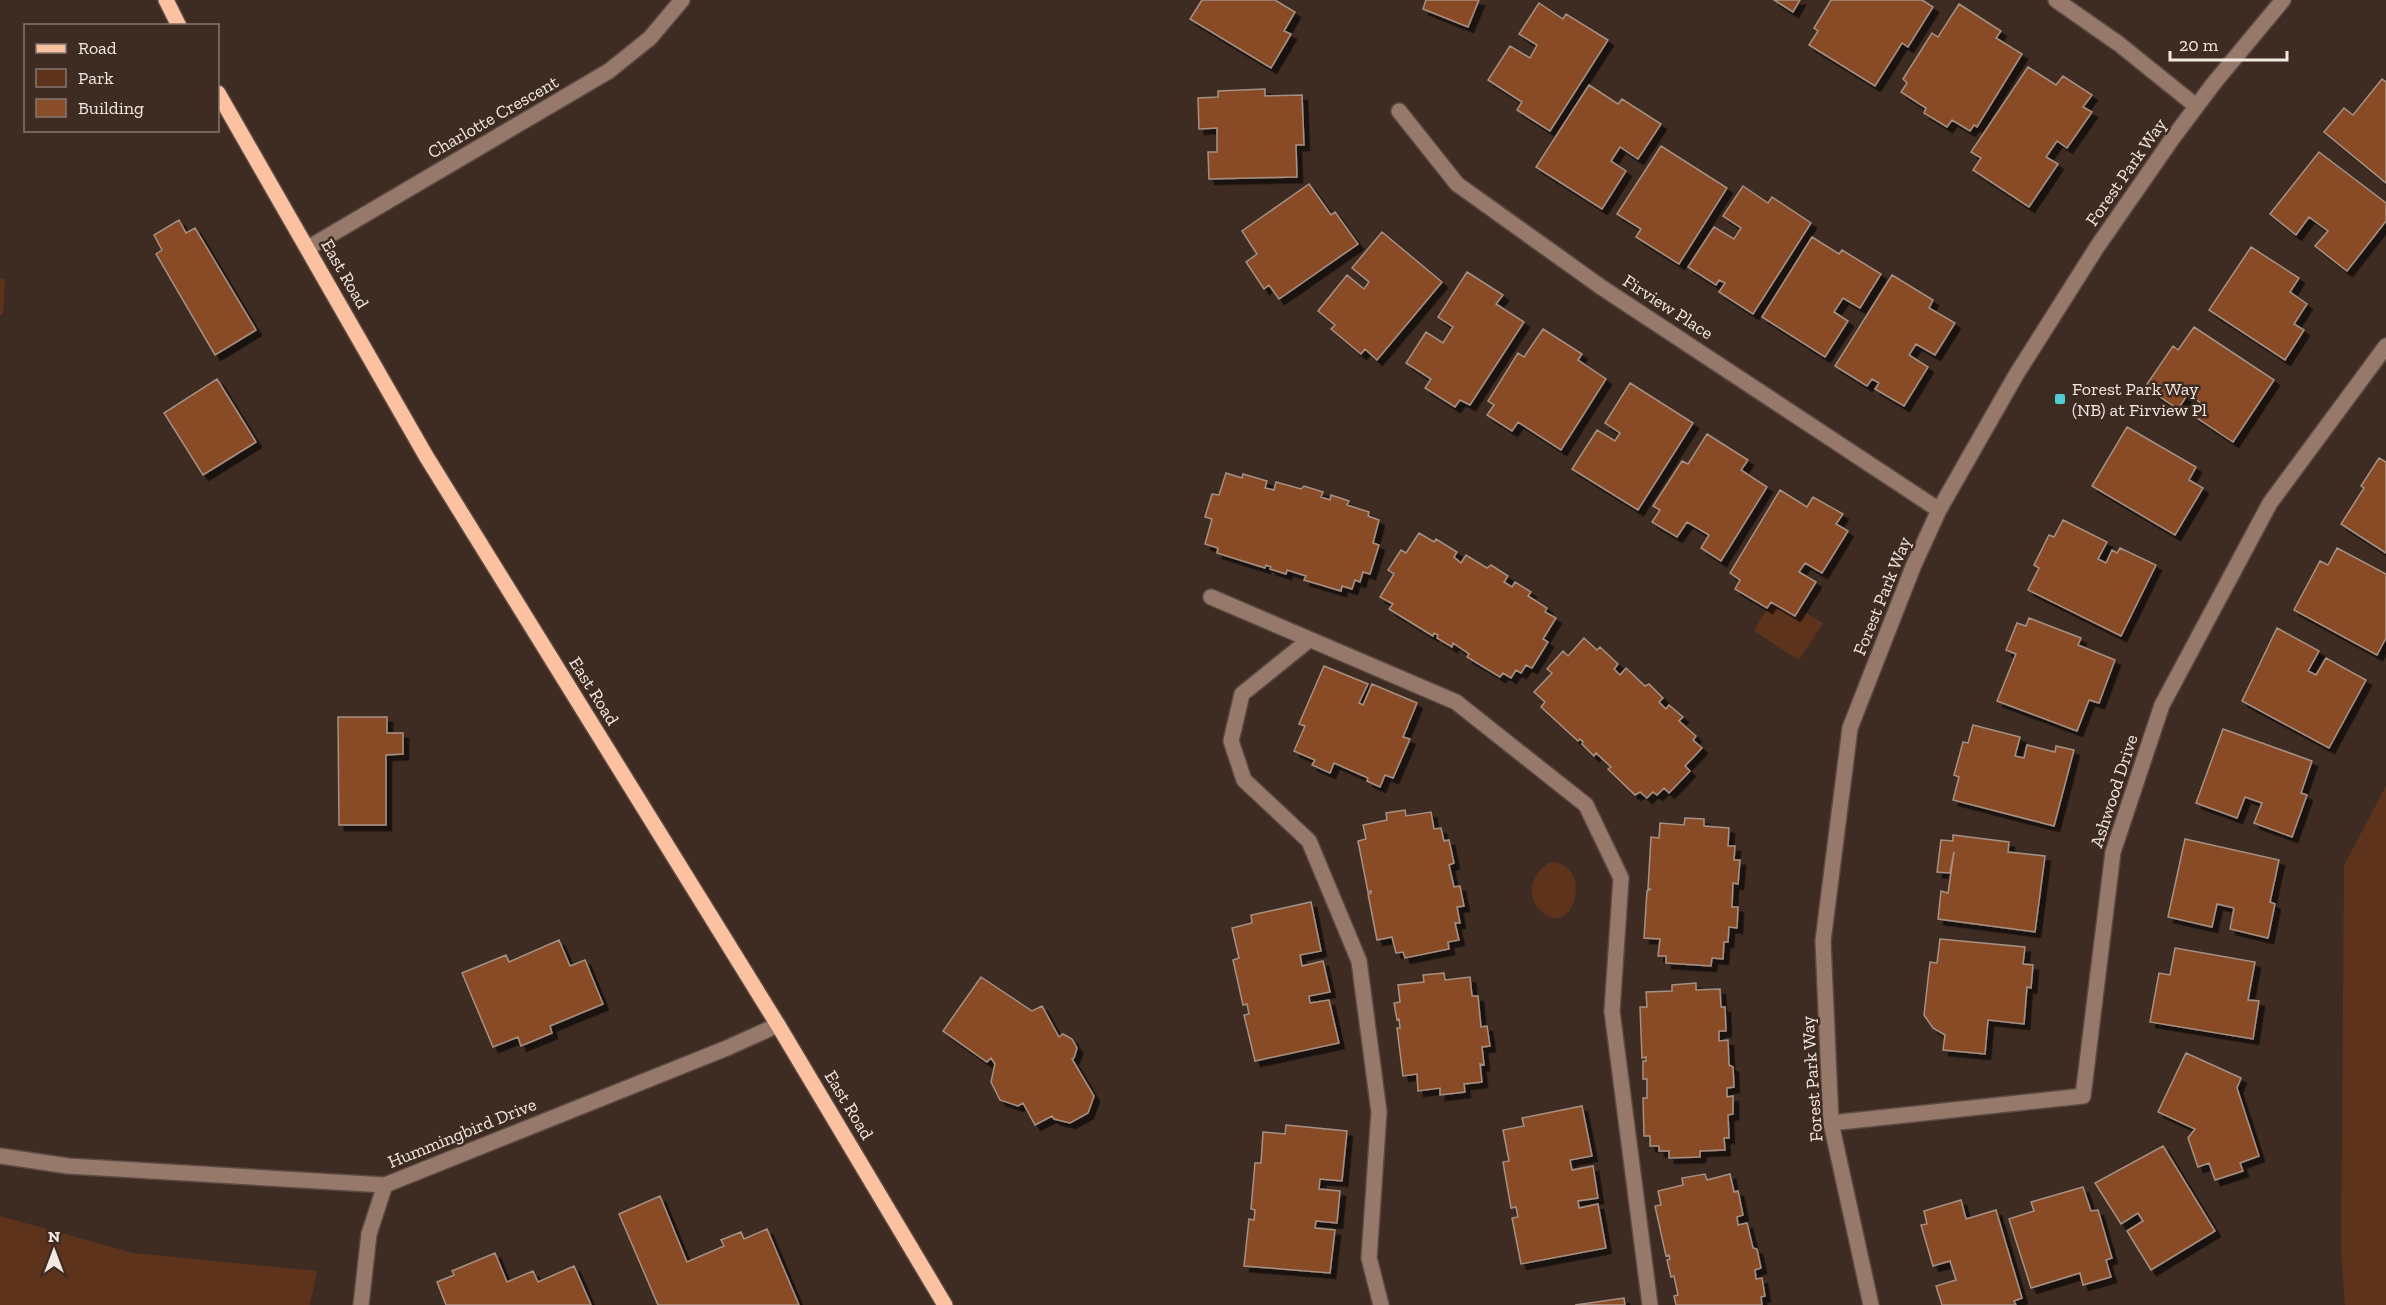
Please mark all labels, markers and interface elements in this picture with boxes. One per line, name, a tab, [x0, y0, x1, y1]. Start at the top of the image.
legend	[24, 24, 219, 132]
scale bar	[2170, 24, 2287, 62]
text: 20 m	[2179, 34, 2219, 56]
text: Road	[78, 37, 117, 59]
text: Park	[78, 67, 114, 89]
street label: Charlotte Crescent	[424, 71, 562, 163]
text: Building	[78, 97, 144, 119]
street label: Forest Park Way	[2081, 113, 2172, 230]
street label: East Road	[316, 235, 374, 313]
street label: Firview Place	[1619, 270, 1717, 344]
place label: Forest Park Way (NB) at Firview Pl	[2072, 378, 2207, 421]
marker: Forest Park Way (NB) at Firview Pl	[2053, 392, 2067, 406]
street label: Forest Park Way	[1848, 533, 1916, 659]
street label: East Road	[564, 653, 624, 729]
street label: Ashwood Drive	[2085, 732, 2143, 850]
street label: Forest Park Way	[1797, 1014, 1827, 1143]
street label: East Road	[820, 1066, 878, 1144]
street label: Hummingbird Drive	[385, 1093, 539, 1173]
north arrow	[24, 1221, 84, 1281]
text: N	[48, 1227, 60, 1246]

